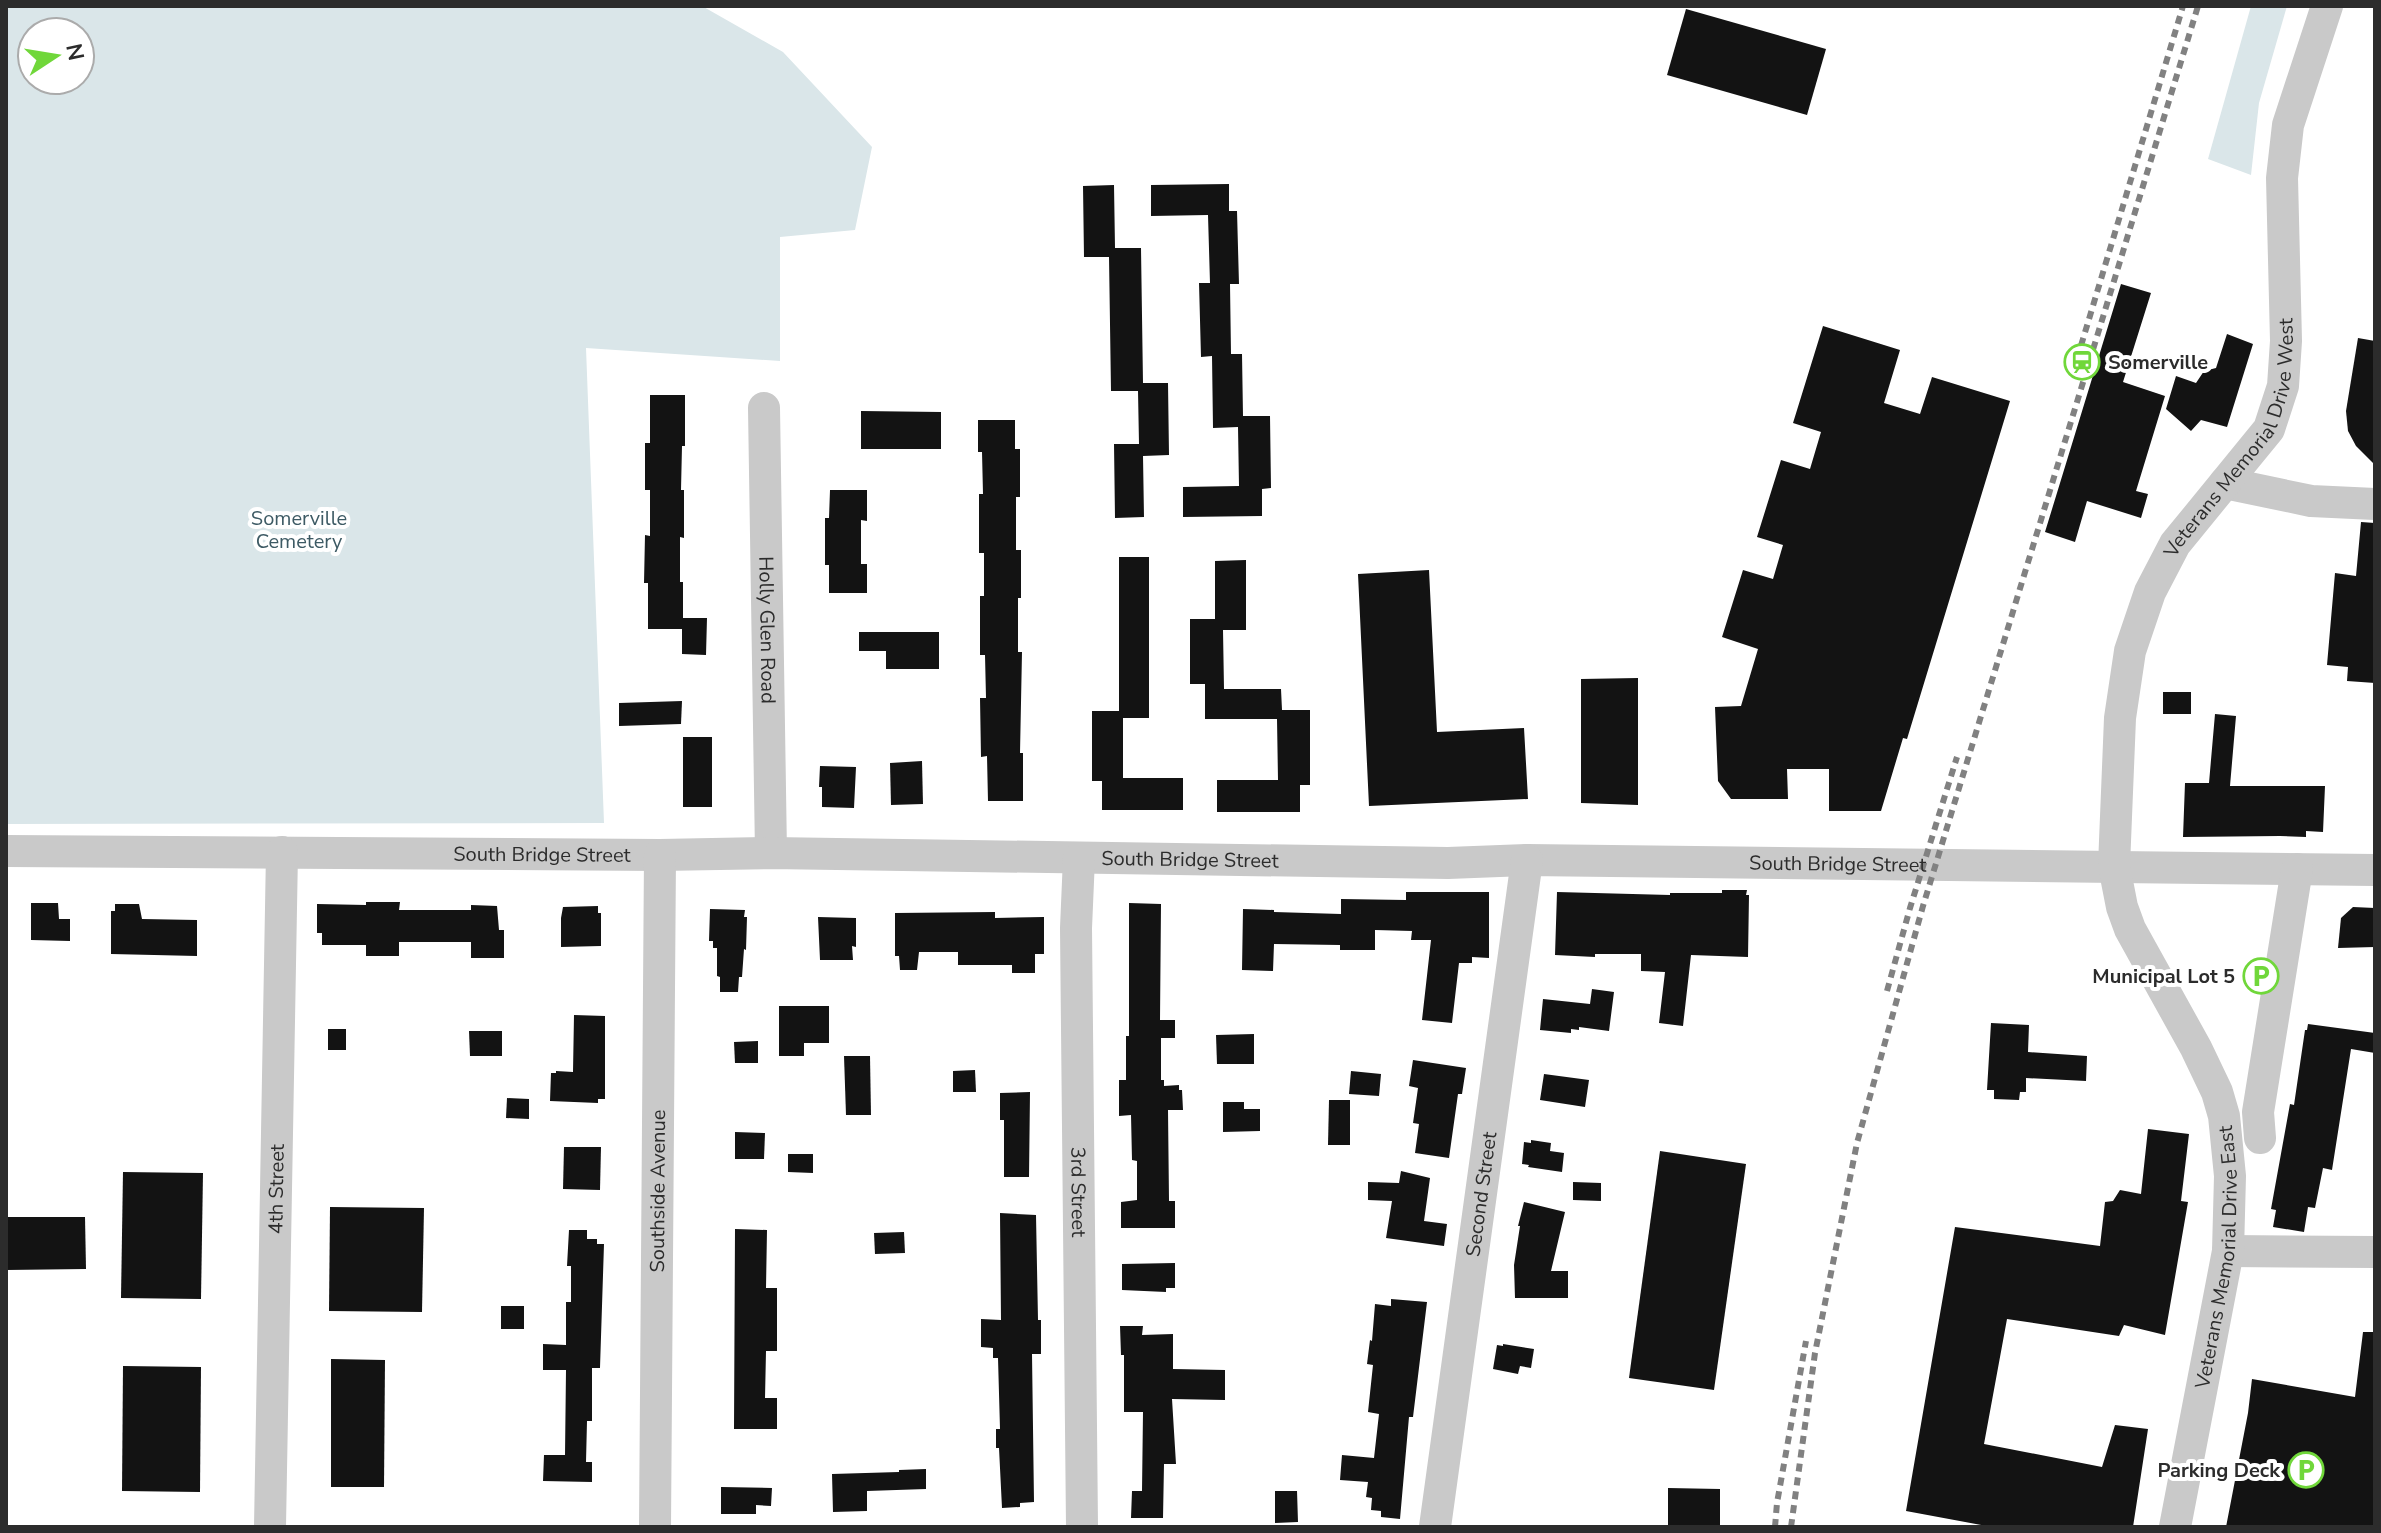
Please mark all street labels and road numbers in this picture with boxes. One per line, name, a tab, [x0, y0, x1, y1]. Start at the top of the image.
street label: Veterans Memorial Drive West	[2157, 317, 2300, 563]
street label: Holly Glen Road	[753, 556, 782, 704]
street label: South Bridge Street	[453, 840, 632, 868]
street label: South Bridge Street	[1101, 844, 1280, 874]
street label: South Bridge Street	[1749, 849, 1928, 878]
street label: Southside Avenue	[643, 1109, 672, 1273]
street label: Veterans Memorial Drive East	[2188, 1123, 2244, 1392]
street label: Second Street	[1459, 1129, 1503, 1258]
street label: 4th Street	[262, 1143, 290, 1234]
street label: 3rd Street	[1065, 1147, 1093, 1238]

